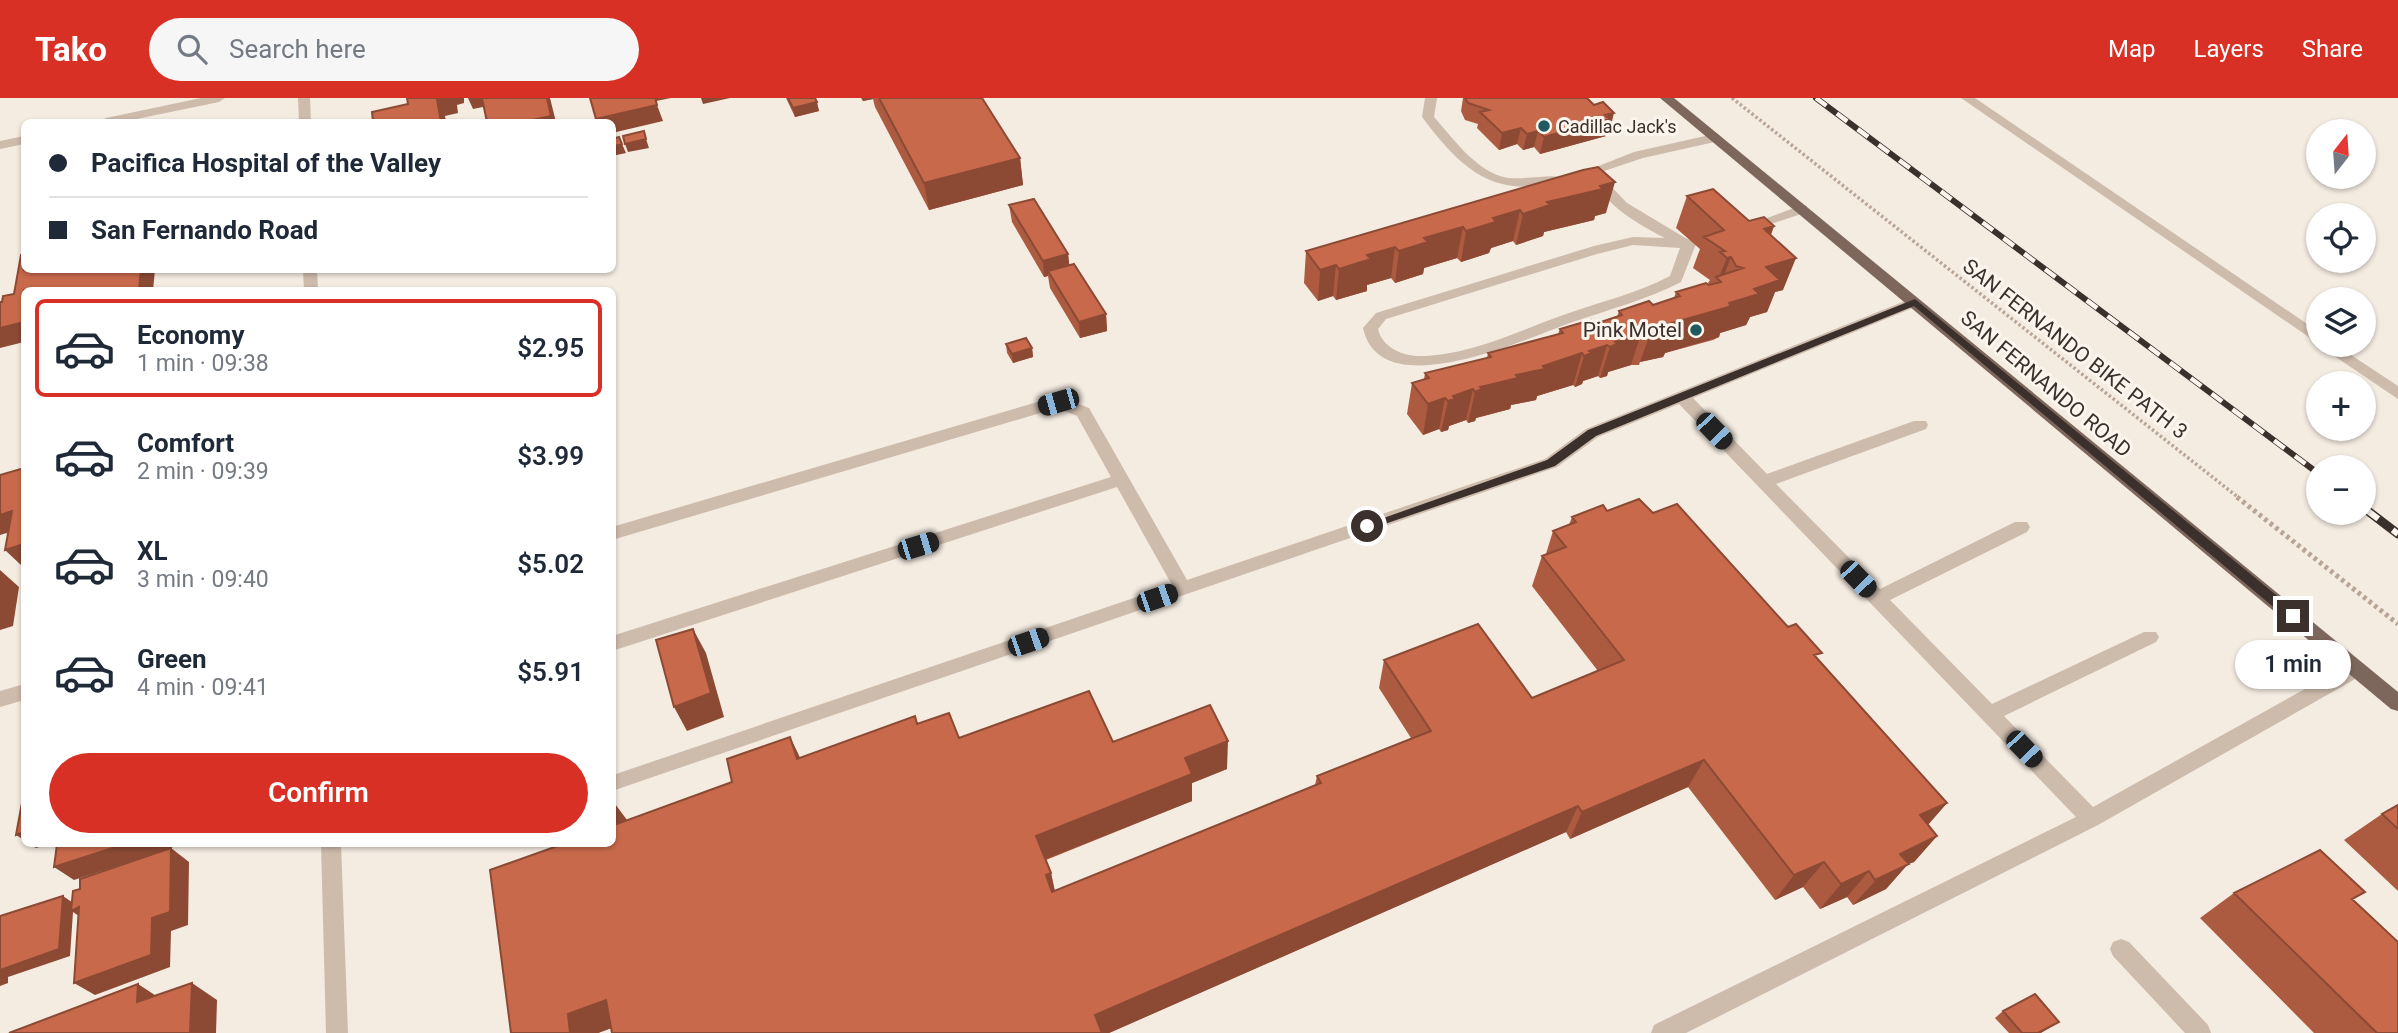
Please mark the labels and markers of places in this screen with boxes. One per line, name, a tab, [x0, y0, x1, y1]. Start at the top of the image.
place label: Cadillac Jack's	[1558, 116, 1676, 137]
marker: Cadillac Jack's	[1536, 118, 1552, 134]
place label: Pink Motel	[1583, 318, 1682, 342]
marker: Pink Motel	[1688, 322, 1704, 338]

